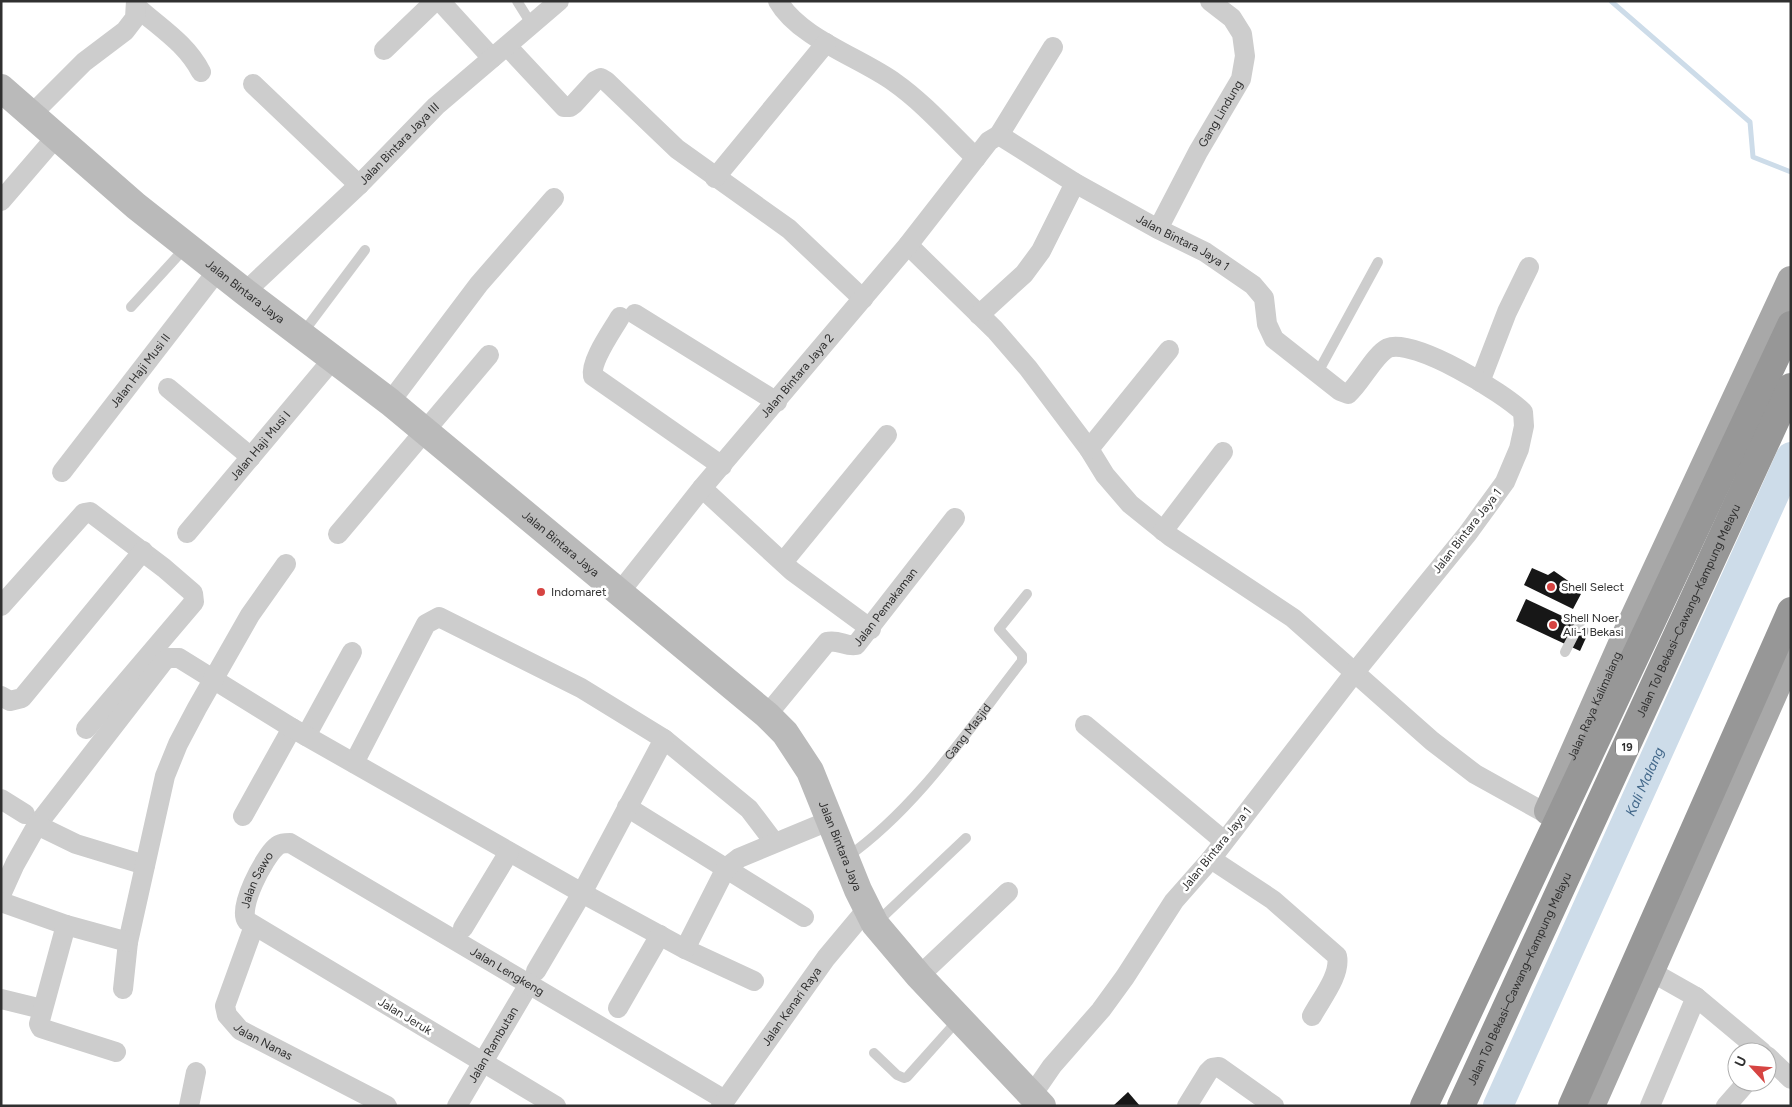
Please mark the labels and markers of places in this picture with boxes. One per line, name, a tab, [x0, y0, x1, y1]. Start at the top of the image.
place label: Shell Select	[1561, 580, 1624, 594]
marker: Shell Select	[1545, 581, 1557, 593]
place label: Indomaret	[551, 585, 607, 599]
marker: Indomaret	[535, 586, 547, 598]
place label: Shell Noer Ali-1 Bekasi	[1563, 611, 1624, 639]
marker: Shell Noer Ali-1 Bekasi	[1547, 619, 1559, 631]

